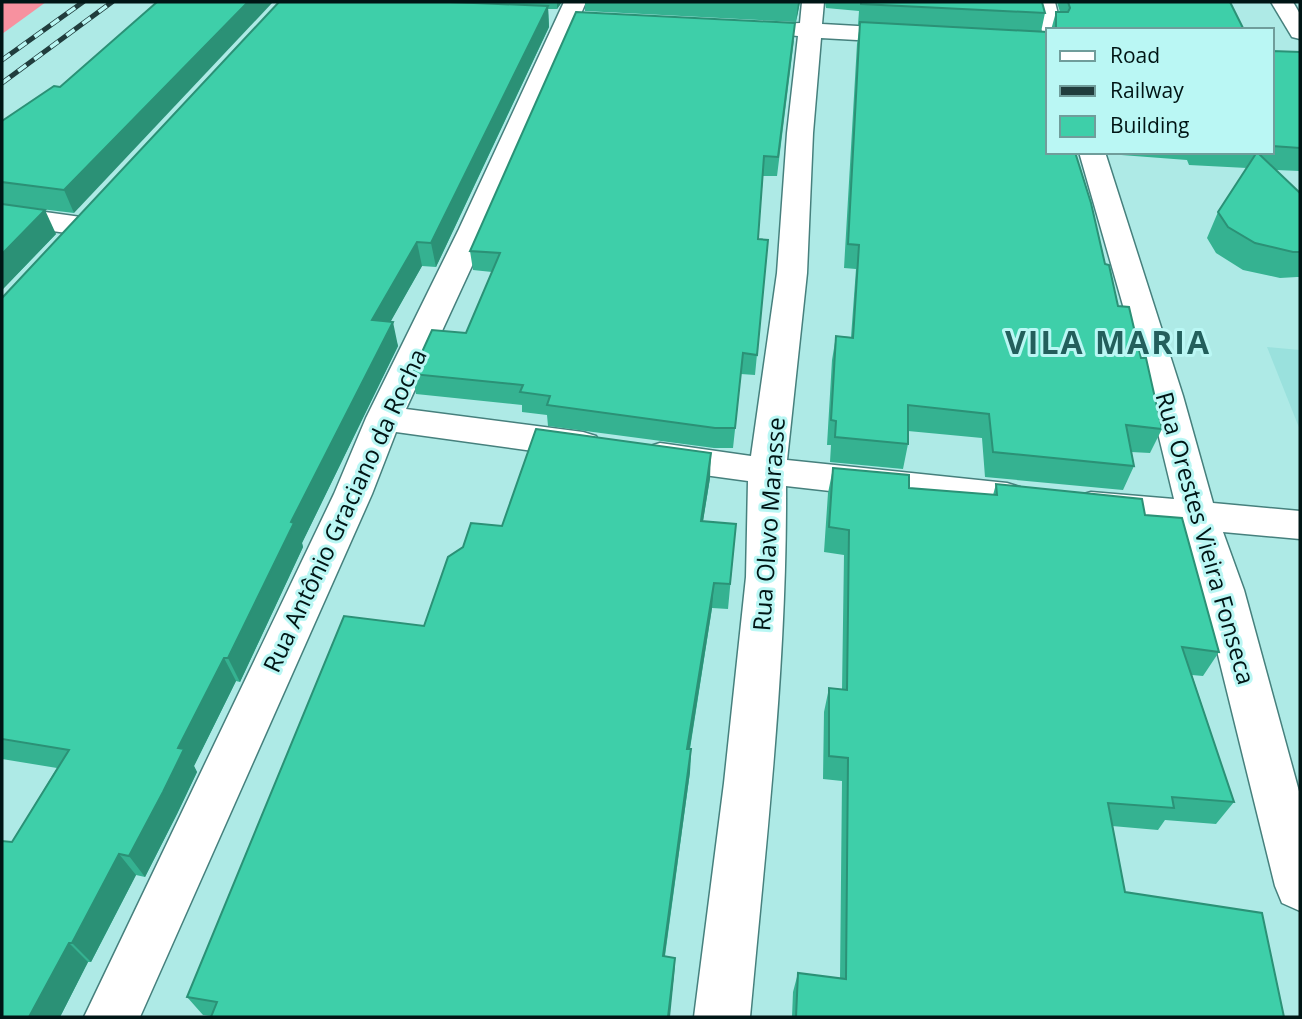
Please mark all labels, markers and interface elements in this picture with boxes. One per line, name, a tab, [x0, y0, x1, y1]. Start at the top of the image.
legend	[1046, 28, 1274, 154]
text: Road	[1110, 41, 1160, 69]
text: Railway	[1110, 76, 1184, 104]
text: Building	[1110, 111, 1189, 139]
district label: VILA MARIA	[1005, 320, 1211, 363]
street label: Rua Antônio Graciano da Rocha	[254, 343, 434, 677]
street label: Rua Orestes Vieira Fonseca	[1148, 388, 1264, 688]
street label: Rua Olavo Marasse	[744, 416, 792, 632]

